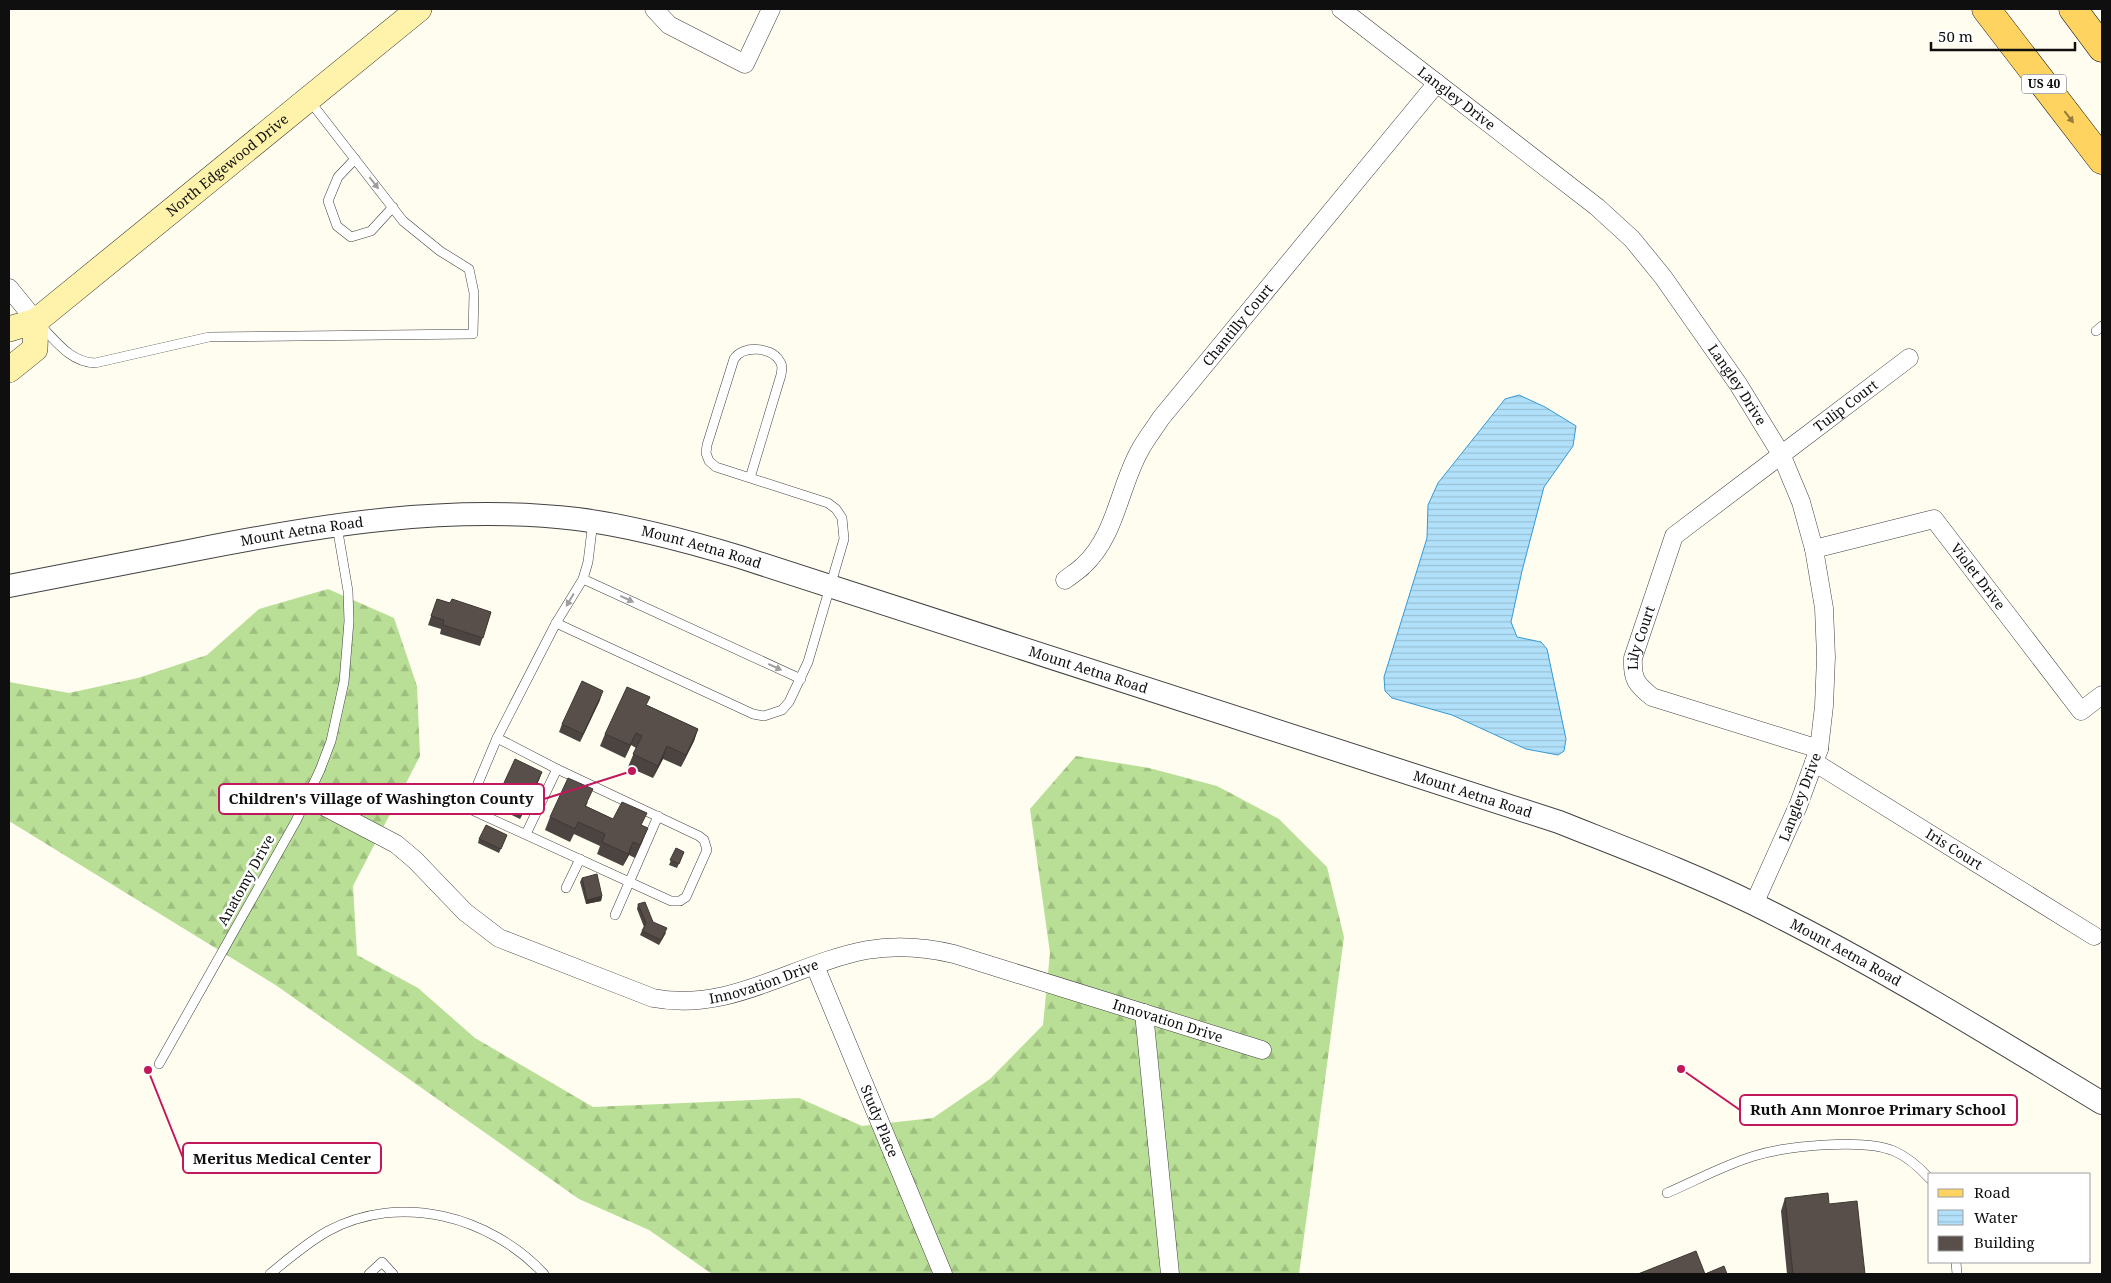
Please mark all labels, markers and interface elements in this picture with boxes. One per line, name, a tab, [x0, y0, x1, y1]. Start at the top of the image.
scale bar	[1931, 20, 2075, 52]
text: 50 m	[1938, 26, 1973, 46]
street label: Langley Drive	[1414, 62, 1500, 134]
road number: US 40	[2022, 74, 2066, 94]
street label: North Edgewood Drive	[162, 109, 292, 220]
one-way arrow	[2064, 110, 2074, 124]
one-way arrow	[369, 176, 379, 190]
street label: Chantilly Court	[1198, 280, 1277, 370]
street label: Langley Drive	[1704, 340, 1771, 429]
street label: Tulip Court	[1810, 375, 1881, 436]
street label: Mount Aetna Road	[239, 512, 365, 550]
street label: Mount Aetna Road	[640, 521, 765, 573]
street label: Violet Drive	[1947, 539, 2010, 613]
one-way arrow	[566, 594, 575, 607]
one-way arrow	[620, 595, 635, 604]
street label: Lily Court	[1623, 603, 1659, 670]
street label: Mount Aetna Road	[1027, 641, 1151, 697]
one-way arrow	[768, 664, 782, 672]
street label: Langley Drive	[1774, 750, 1825, 844]
street label: Mount Aetna Road	[1411, 765, 1535, 822]
callout: Children's Village of Washington County	[219, 784, 544, 814]
text: Children's Village of Washington County	[228, 788, 534, 808]
street label: Iris Court	[1922, 824, 1986, 873]
street label: Anatomy Drive	[213, 831, 278, 929]
street label: Mount Aetna Road	[1787, 914, 1905, 990]
street label: Innovation Drive	[708, 954, 821, 1008]
street label: Innovation Drive	[1111, 994, 1225, 1046]
street label: Study Place	[856, 1082, 903, 1160]
callout: Ruth Ann Monroe Primary School	[1740, 1095, 2017, 1125]
text: Ruth Ann Monroe Primary School	[1750, 1099, 2007, 1119]
callout: Meritus Medical Center	[183, 1143, 381, 1173]
text: Meritus Medical Center	[193, 1148, 371, 1168]
legend	[1928, 1173, 2091, 1263]
text: Road	[1974, 1182, 2010, 1202]
text: Water	[1974, 1207, 2017, 1227]
text: Building	[1974, 1232, 2035, 1252]

